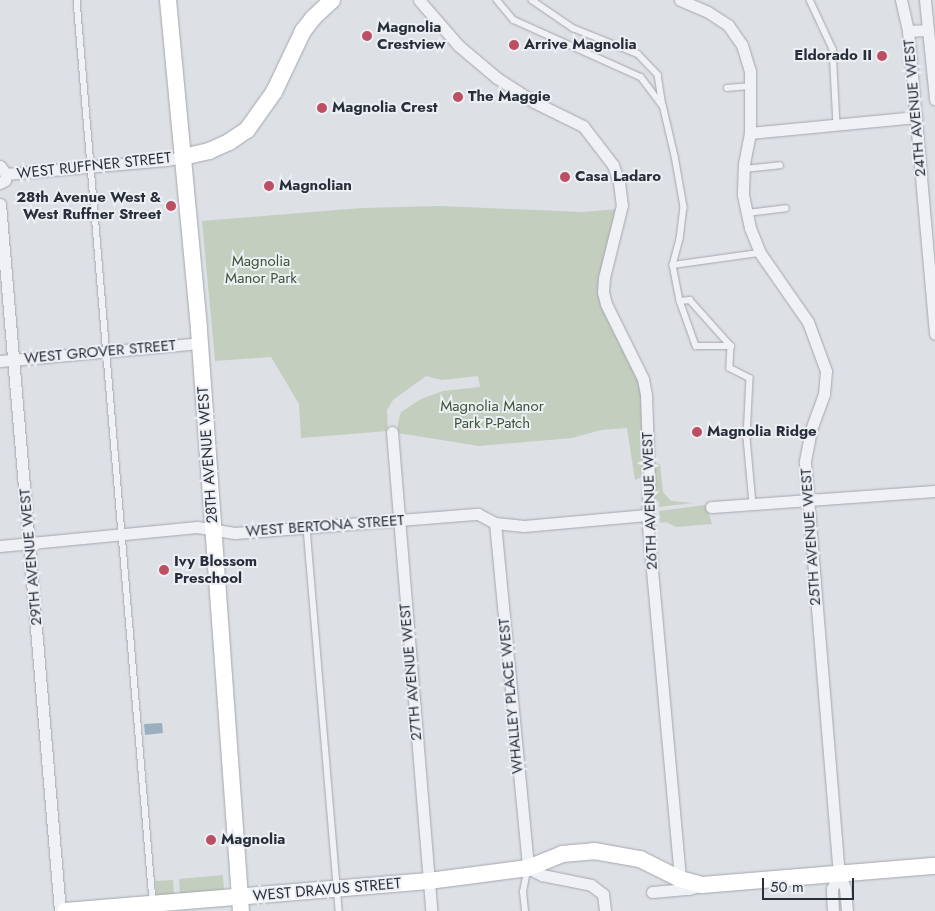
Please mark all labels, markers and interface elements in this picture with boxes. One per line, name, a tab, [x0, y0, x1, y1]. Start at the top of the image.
place label: Magnolia Crestview	[377, 18, 445, 53]
marker: Magnolia Crestview	[361, 30, 373, 42]
place label: Arrive Magnolia	[524, 36, 637, 54]
street label: 24TH AVENUE WEST	[900, 38, 930, 178]
marker: Arrive Magnolia	[508, 39, 520, 51]
place label: Eldorado II	[794, 47, 872, 65]
marker: Eldorado II	[876, 50, 888, 62]
place label: The Maggie	[468, 88, 551, 106]
marker: The Maggie	[452, 91, 464, 103]
place label: Magnolia Crest	[332, 99, 438, 117]
marker: Magnolia Crest	[316, 102, 328, 114]
street label: WEST RUFFNER STREET	[16, 149, 172, 183]
place label: Casa Ladaro	[575, 168, 661, 186]
marker: Casa Ladaro	[559, 171, 571, 183]
place label: Magnolian	[279, 177, 352, 195]
marker: Magnolian	[263, 180, 275, 192]
place label: 28th Avenue West & West Ruffner Street	[16, 188, 161, 223]
marker: 28th Avenue West & West Ruffner Street	[165, 200, 177, 212]
park label: Magnolia Manor Park	[225, 252, 297, 287]
street label: WEST GROVER STREET	[23, 336, 177, 368]
street label: 28TH AVENUE WEST	[194, 386, 222, 524]
park label: Magnolia Manor Park P-Patch	[440, 397, 544, 432]
place label: Magnolia Ridge	[707, 423, 817, 441]
marker: Magnolia Ridge	[691, 426, 703, 438]
street label: 26TH AVENUE WEST	[639, 432, 661, 570]
street label: 25TH AVENUE WEST	[797, 468, 825, 606]
street label: 29TH AVENUE WEST	[16, 488, 46, 626]
street label: WEST BERTONA STREET	[245, 511, 405, 541]
place label: Ivy Blossom Preschool	[174, 552, 257, 587]
marker: Ivy Blossom Preschool	[158, 564, 170, 576]
street label: 27TH AVENUE WEST	[396, 603, 426, 741]
street label: WHALLEY PLACE WEST	[495, 617, 527, 775]
place label: Magnolia	[221, 831, 285, 849]
marker: Magnolia	[205, 834, 217, 846]
scale bar	[765, 868, 858, 900]
street label: WEST DRAVUS STREET	[252, 875, 402, 905]
text: 50 m	[770, 876, 804, 898]

